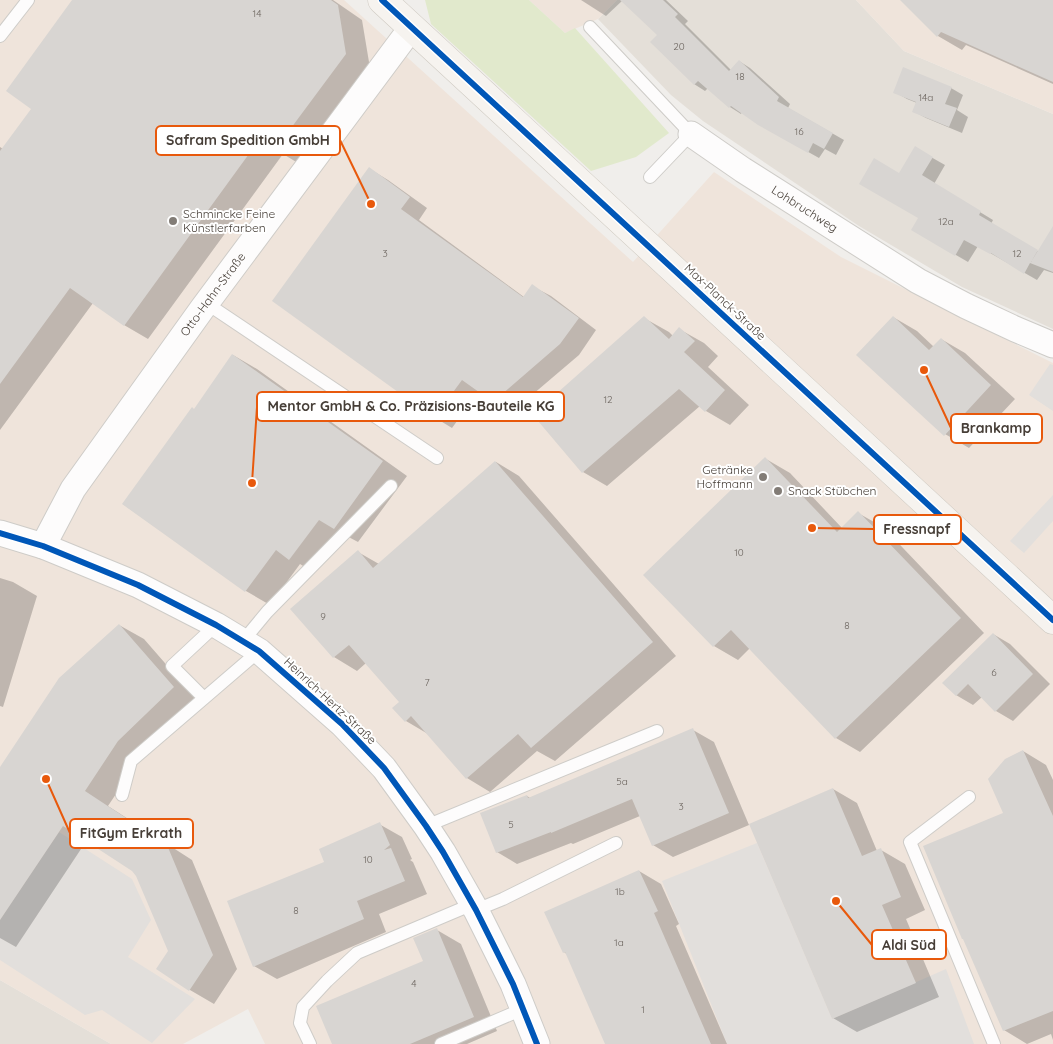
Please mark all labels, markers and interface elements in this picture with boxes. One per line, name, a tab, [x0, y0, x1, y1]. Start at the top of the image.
house number: 14	[253, 7, 261, 20]
house number: 20	[673, 40, 685, 53]
house number: 18	[735, 70, 745, 83]
house number: 14a	[919, 91, 933, 104]
house number: 16	[794, 125, 804, 138]
callout: Safram Spedition GmbH	[156, 126, 340, 155]
text: Safram Spedition GmbH	[166, 131, 330, 149]
street label: Lohbruchweg	[769, 182, 841, 235]
place label: Schmincke Feine Künstlerfarben	[183, 206, 276, 235]
marker: Schmincke Feine Künstlerfarben	[167, 215, 179, 227]
house number: 12a	[938, 215, 954, 228]
house number: 3	[382, 247, 388, 260]
house number: 12	[1012, 247, 1022, 260]
street label: Otto-Hahn-Straße	[177, 249, 249, 339]
street label: Max-Planck-Straße	[682, 260, 769, 343]
callout: Mentor GmbH & Co. Präzisions-Bauteile KG	[257, 392, 564, 421]
house number: 12	[603, 393, 613, 406]
text: Mentor GmbH & Co. Präzisions-Bauteile KG	[268, 397, 555, 415]
callout: Brankamp	[951, 414, 1042, 443]
text: Brankamp	[961, 419, 1032, 437]
place label: Getränke Hoffmann	[696, 462, 753, 491]
marker: Getränke Hoffmann	[757, 471, 769, 483]
place label: Snack Stübchen	[788, 483, 877, 498]
marker: Snack Stübchen	[772, 485, 784, 497]
callout: Fressnapf	[874, 515, 961, 544]
text: Fressnapf	[883, 520, 952, 538]
house number: 10	[734, 546, 744, 559]
house number: 9	[320, 610, 326, 623]
house number: 8	[844, 619, 850, 632]
street label: Heinrich-Hertz-Straße	[281, 654, 380, 748]
house number: 6	[991, 666, 997, 679]
house number: 7	[424, 676, 430, 689]
house number: 5a	[616, 775, 628, 788]
house number: 3	[678, 800, 684, 813]
house number: 5	[508, 818, 514, 831]
callout: FitGym Erkrath	[70, 819, 193, 848]
text: FitGym Erkrath	[80, 824, 182, 842]
house number: 10	[363, 853, 373, 866]
house number: 1b	[615, 885, 625, 898]
house number: 8	[293, 904, 299, 917]
callout: Aldi Süd	[872, 930, 946, 959]
house number: 1a	[614, 936, 624, 949]
text: Aldi Süd	[882, 936, 936, 954]
house number: 4	[411, 977, 417, 990]
house number: 1	[641, 1003, 645, 1016]

